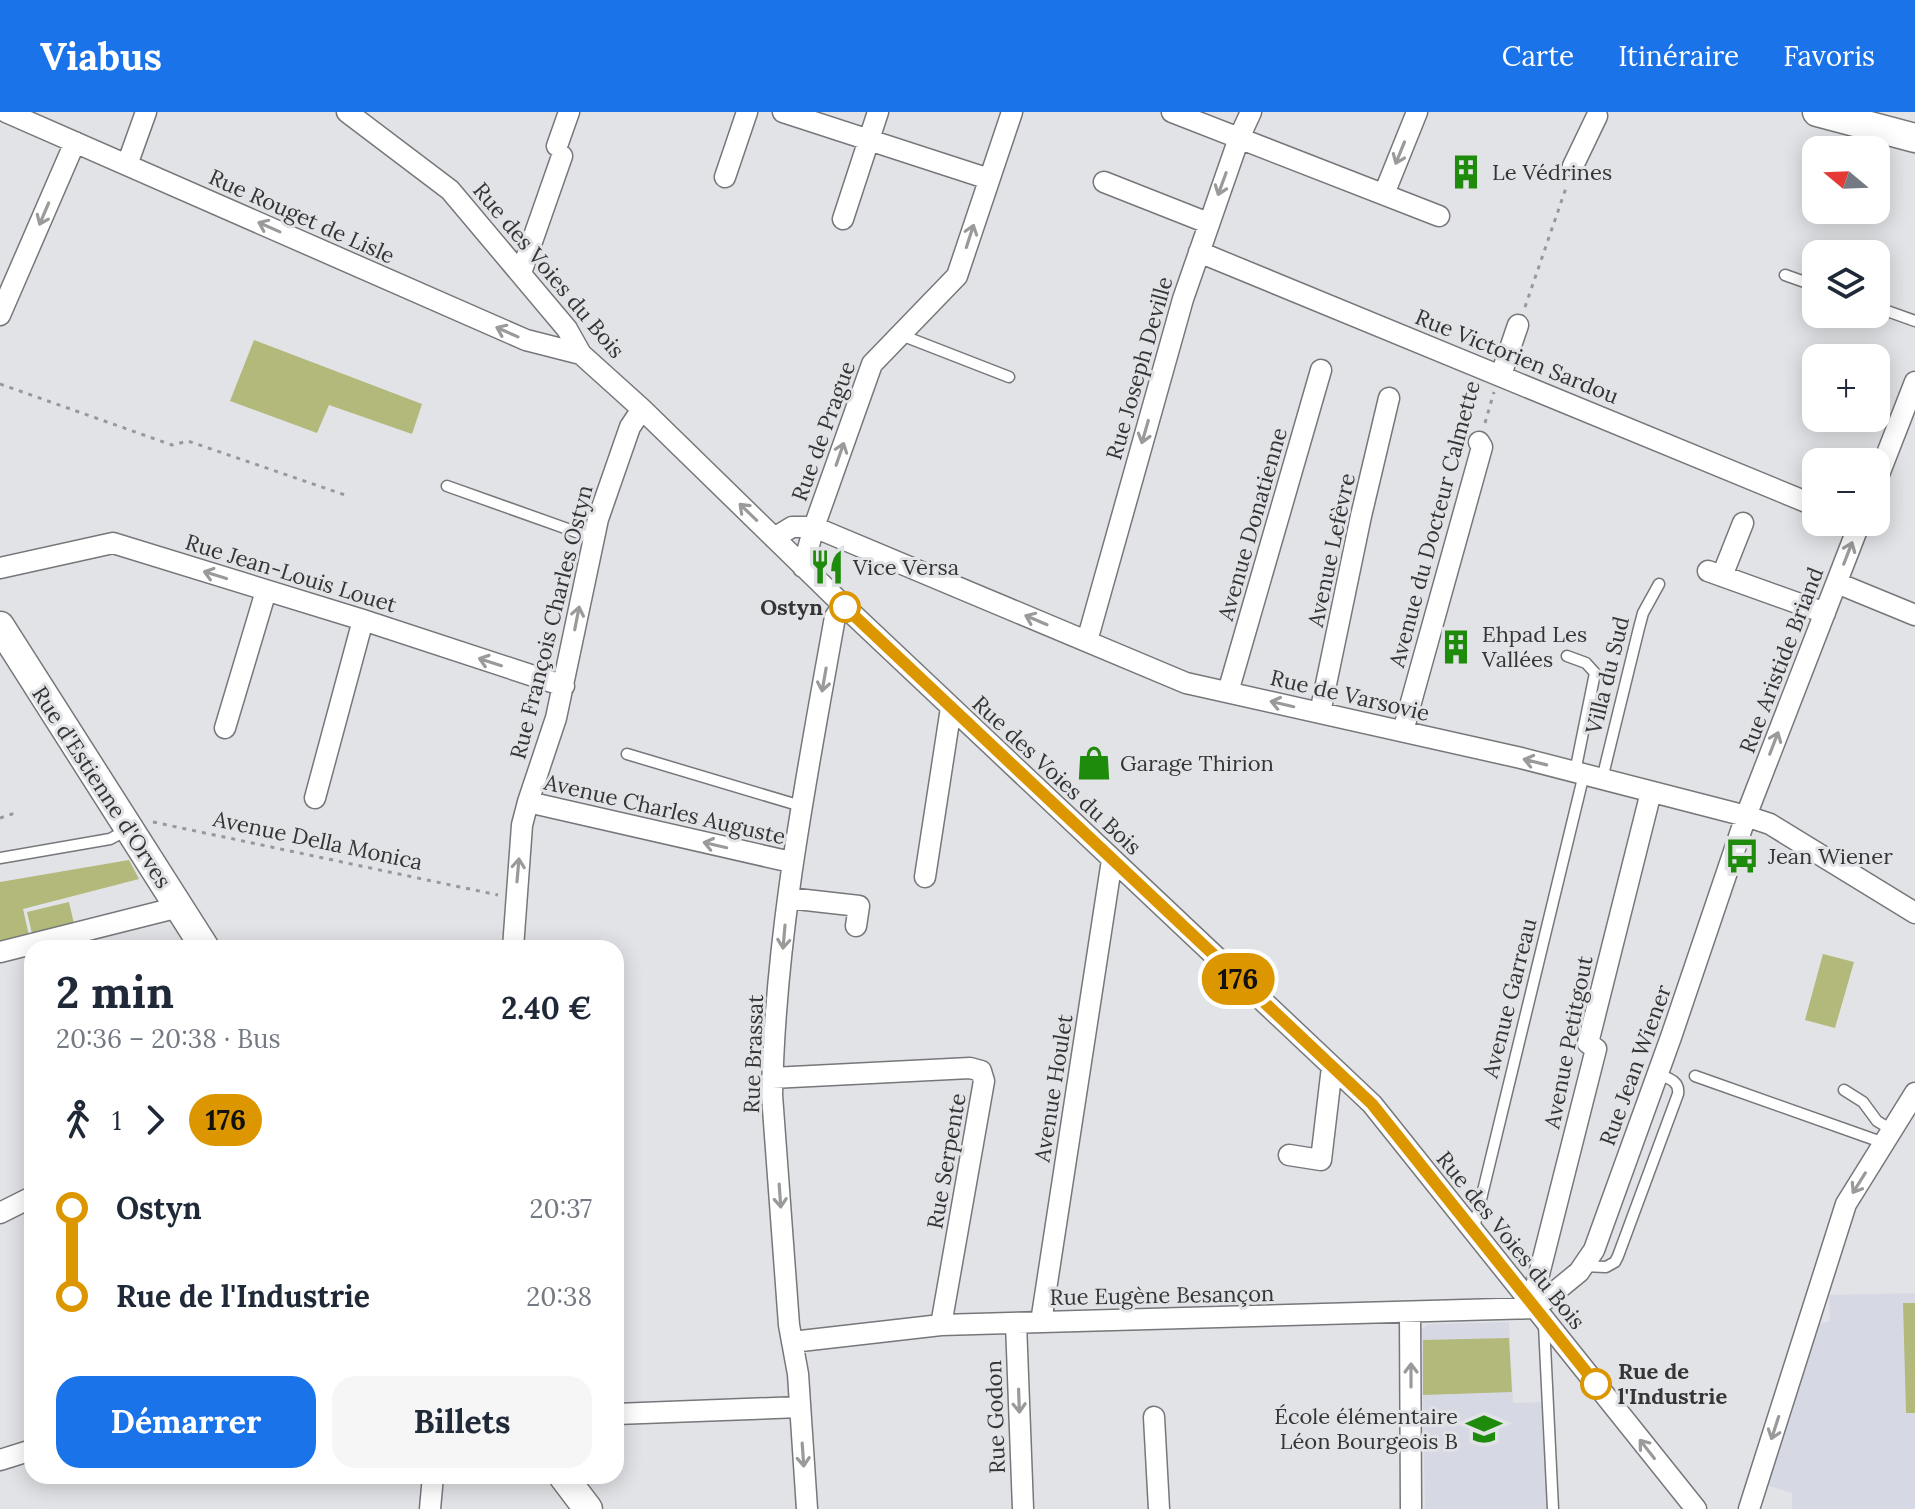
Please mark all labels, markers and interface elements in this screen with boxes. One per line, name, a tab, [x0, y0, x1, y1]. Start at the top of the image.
text: Viabus	[40, 32, 162, 80]
text: Carte	[1502, 38, 1574, 74]
text: Itinéraire	[1618, 38, 1739, 74]
text: Favoris	[1783, 38, 1875, 74]
north arrow	[1802, 136, 1890, 224]
map controls	[1802, 136, 1890, 536]
one-way arrow	[1392, 140, 1406, 165]
building icon: Le Védrines	[1447, 153, 1485, 191]
place label: Le Védrines	[1492, 158, 1612, 186]
street label: Rue Rouget de Lisle	[205, 162, 399, 270]
one-way arrow	[1214, 171, 1228, 196]
street label: Rue des Voies du Bois	[467, 176, 631, 364]
one-way arrow	[35, 201, 50, 226]
one-way arrow	[257, 219, 281, 234]
one-way arrow	[964, 224, 979, 249]
button: layers	[1802, 240, 1890, 328]
street label: Rue Joseph Deville	[1099, 273, 1179, 463]
street label: Rue Victorien Sardou	[1411, 302, 1623, 410]
one-way arrow	[495, 324, 519, 339]
button: +	[1802, 344, 1890, 432]
street label: Rue de Prague	[785, 357, 861, 505]
street label: Avenue du Docteur Calmette	[1382, 378, 1486, 671]
one-way arrow	[1137, 419, 1152, 445]
street label: Avenue Donatienne	[1211, 424, 1293, 625]
one-way arrow	[834, 442, 848, 466]
button: −	[1802, 448, 1890, 536]
street label: Avenue Lefèvre	[1301, 470, 1361, 630]
street label: Rue François Charles Ostyn	[503, 482, 599, 762]
one-way arrow	[739, 503, 758, 522]
street label: Rue Jean-Louis Louet	[182, 528, 400, 619]
one-way arrow	[1842, 542, 1856, 566]
restaurant icon: Vice Versa	[808, 548, 846, 586]
place label: Vice Versa	[852, 553, 959, 581]
street label: Rue Aristide Briand	[1733, 563, 1829, 757]
one-way arrow	[203, 567, 229, 582]
marker: Ostyn	[830, 592, 860, 622]
place label: Ostyn	[760, 593, 823, 621]
one-way arrow	[570, 606, 585, 631]
one-way arrow	[1025, 612, 1049, 627]
street label: Villa du Sud	[1579, 613, 1635, 738]
place label: Ehpad Les Vallées	[1481, 620, 1587, 673]
building icon: Ehpad Les Vallées	[1437, 628, 1475, 666]
one-way arrow	[477, 653, 502, 668]
street label: Rue de Varsovie	[1268, 663, 1432, 727]
one-way arrow	[815, 667, 830, 692]
street label: Rue d'Estienne d'Orves	[26, 681, 178, 893]
street label: Rue des Voies du Bois	[967, 689, 1147, 861]
one-way arrow	[1269, 696, 1295, 711]
one-way arrow	[1768, 731, 1782, 756]
shop icon: Garage Thirion	[1075, 744, 1113, 782]
place label: Garage Thirion	[1120, 749, 1274, 777]
one-way arrow	[1523, 753, 1548, 768]
street label: Avenue Charles Auguste	[541, 767, 788, 850]
street label: Avenue Della Monica	[210, 804, 425, 876]
one-way arrow	[703, 837, 729, 852]
bus stop icon: Jean Wiener	[1723, 837, 1761, 875]
place label: Jean Wiener	[1767, 842, 1893, 870]
one-way arrow	[511, 857, 526, 884]
street label: Avenue Garreau	[1475, 915, 1542, 1082]
one-way arrow	[777, 923, 792, 950]
line badge: 176	[1192, 953, 1284, 1005]
street label: Avenue Petitgout	[1537, 953, 1599, 1132]
text: 176	[1218, 961, 1258, 997]
text: 2 min	[56, 964, 174, 1020]
street label: Rue Jean Wiener	[1593, 980, 1677, 1149]
text: 2.40 €	[501, 989, 592, 1027]
street label: Rue Brassat	[737, 994, 769, 1114]
street label: Avenue Houlet	[1027, 1012, 1079, 1165]
text: 20:36 – 20:38 · Bus	[56, 1022, 281, 1055]
street label: Rue Serpente	[920, 1091, 972, 1231]
icon: walk	[56, 1098, 100, 1142]
icon: forward	[133, 1098, 177, 1142]
text: 176	[205, 1102, 246, 1138]
text: 1	[112, 1104, 121, 1137]
street label: Rue des Voies du Bois	[1431, 1145, 1591, 1335]
one-way arrow	[1851, 1171, 1867, 1194]
one-way arrow	[773, 1182, 788, 1209]
text: Ostyn	[116, 1189, 202, 1227]
text: 20:37	[530, 1192, 592, 1225]
text: Rue de l'Industrie	[116, 1277, 370, 1315]
street label: Rue Eugène Besançon	[1049, 1279, 1275, 1311]
text: 20:38	[526, 1280, 592, 1313]
place label: Rue de l'Industrie	[1618, 1357, 1728, 1410]
street label: Rue Godon	[979, 1360, 1011, 1474]
one-way arrow	[1403, 1362, 1419, 1389]
marker: Rue de l'Industrie	[1581, 1369, 1611, 1399]
button: Démarrer	[56, 1376, 316, 1468]
button: Billets	[332, 1376, 592, 1468]
one-way arrow	[1011, 1387, 1026, 1414]
place label: École élémentaire Léon Bourgeois B	[1274, 1402, 1458, 1455]
school or university icon: École élémentaire Léon Bourgeois B	[1465, 1410, 1503, 1448]
one-way arrow	[1767, 1415, 1782, 1441]
one-way arrow	[1638, 1438, 1656, 1459]
one-way arrow	[796, 1441, 811, 1468]

